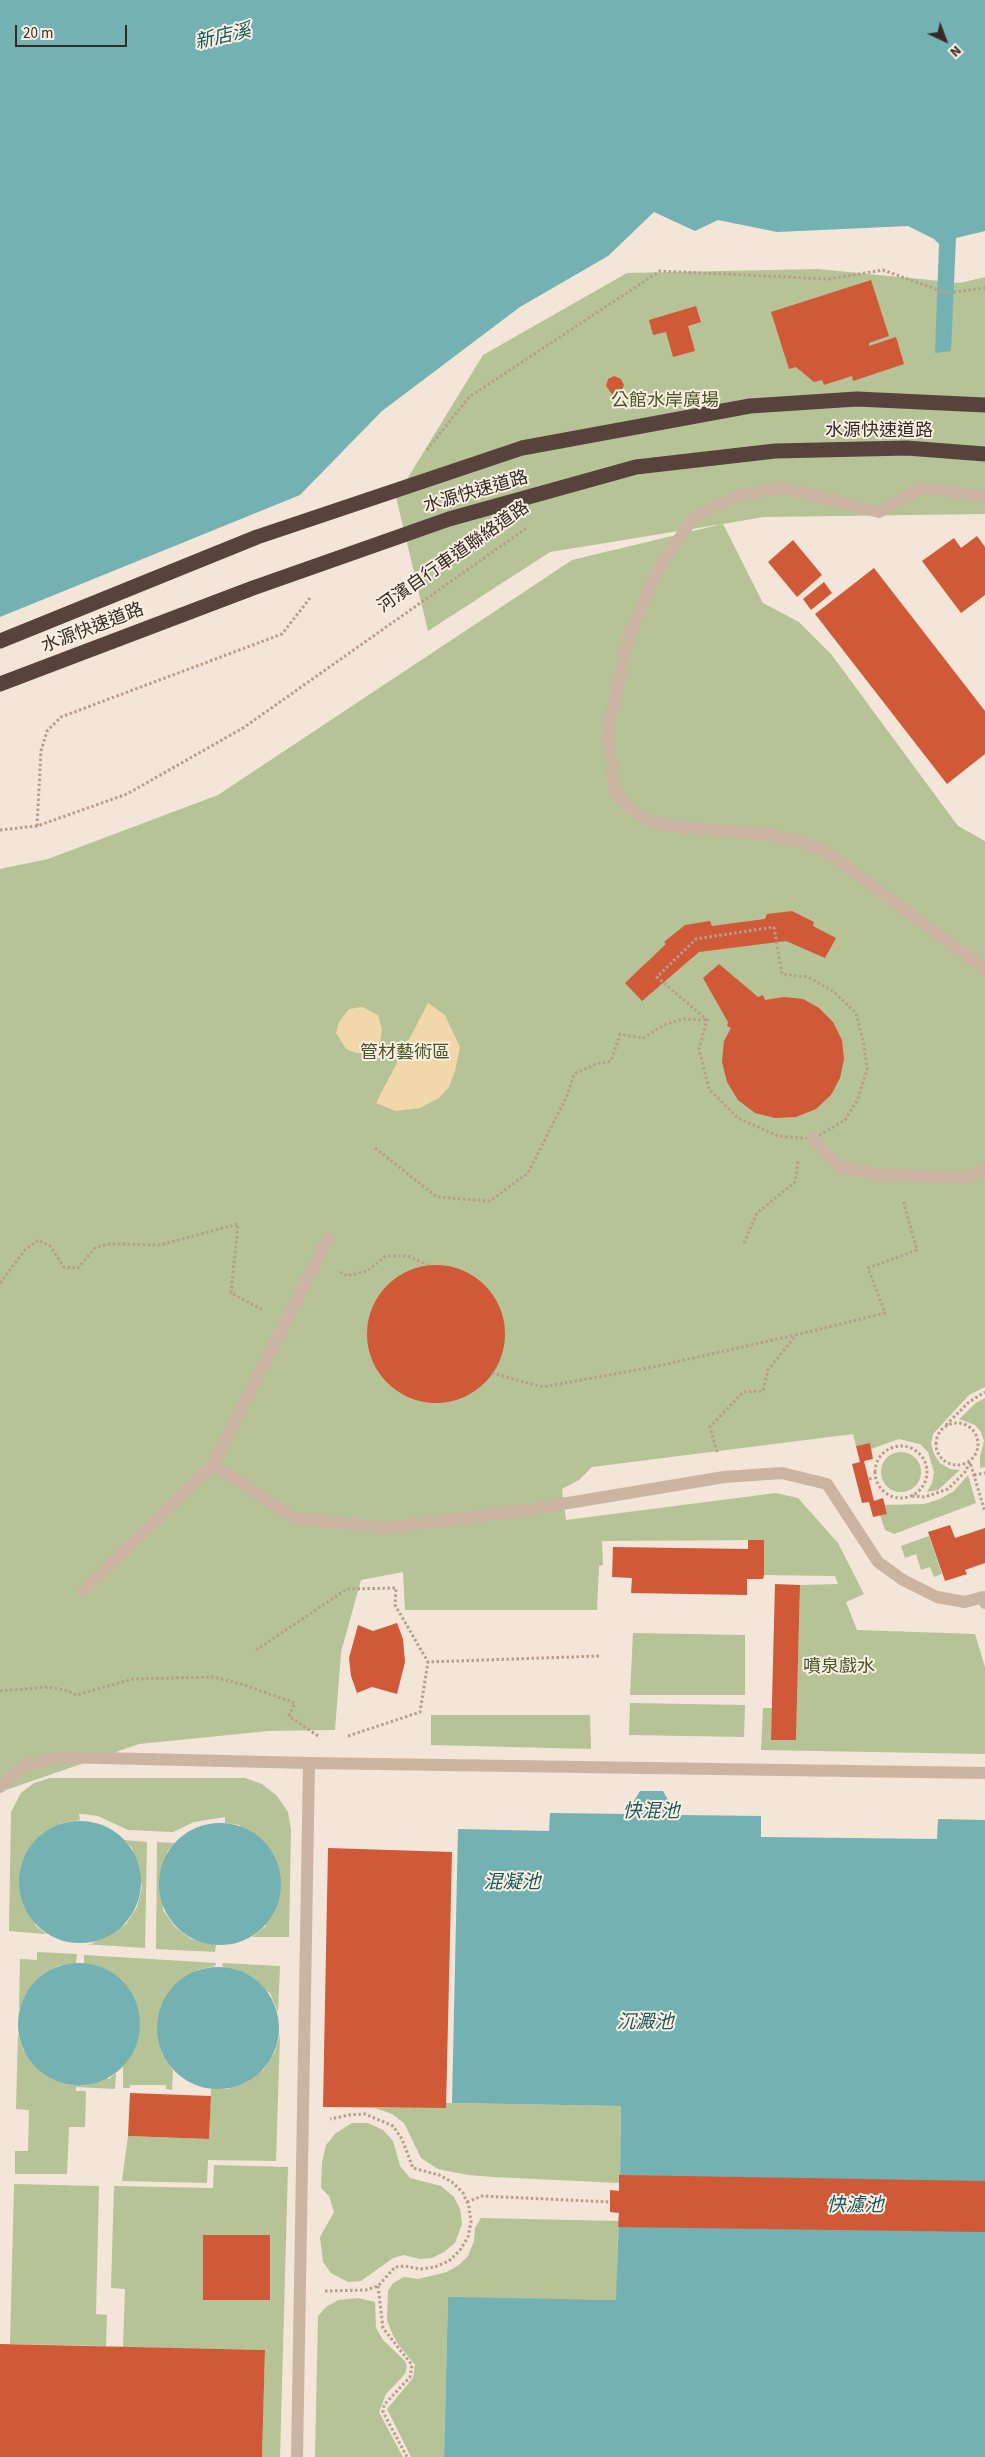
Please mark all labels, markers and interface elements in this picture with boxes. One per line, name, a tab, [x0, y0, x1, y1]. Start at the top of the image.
scale bar	[18, 15, 130, 47]
north arrow	[920, 15, 970, 65]
water label: 新店溪	[193, 20, 253, 56]
text: 20 m	[23, 23, 53, 44]
text: N	[945, 40, 965, 61]
park label: 公館水岸廣場	[611, 391, 719, 413]
street label: 水源快速道路	[825, 421, 933, 443]
street label: 水源快速道路	[421, 468, 531, 518]
street label: 河濱自行車道聯絡道路	[374, 498, 534, 618]
street label: 水源快速道路	[39, 600, 147, 658]
park label: 管材藝術區	[360, 1043, 450, 1065]
park label: 噴泉戲水	[803, 1657, 875, 1679]
water label: 快混池	[623, 1802, 679, 1824]
water label: 混凝池	[484, 1873, 540, 1895]
water label: 沉澱池	[617, 2013, 673, 2035]
water label: 快濾池	[827, 2196, 883, 2218]

